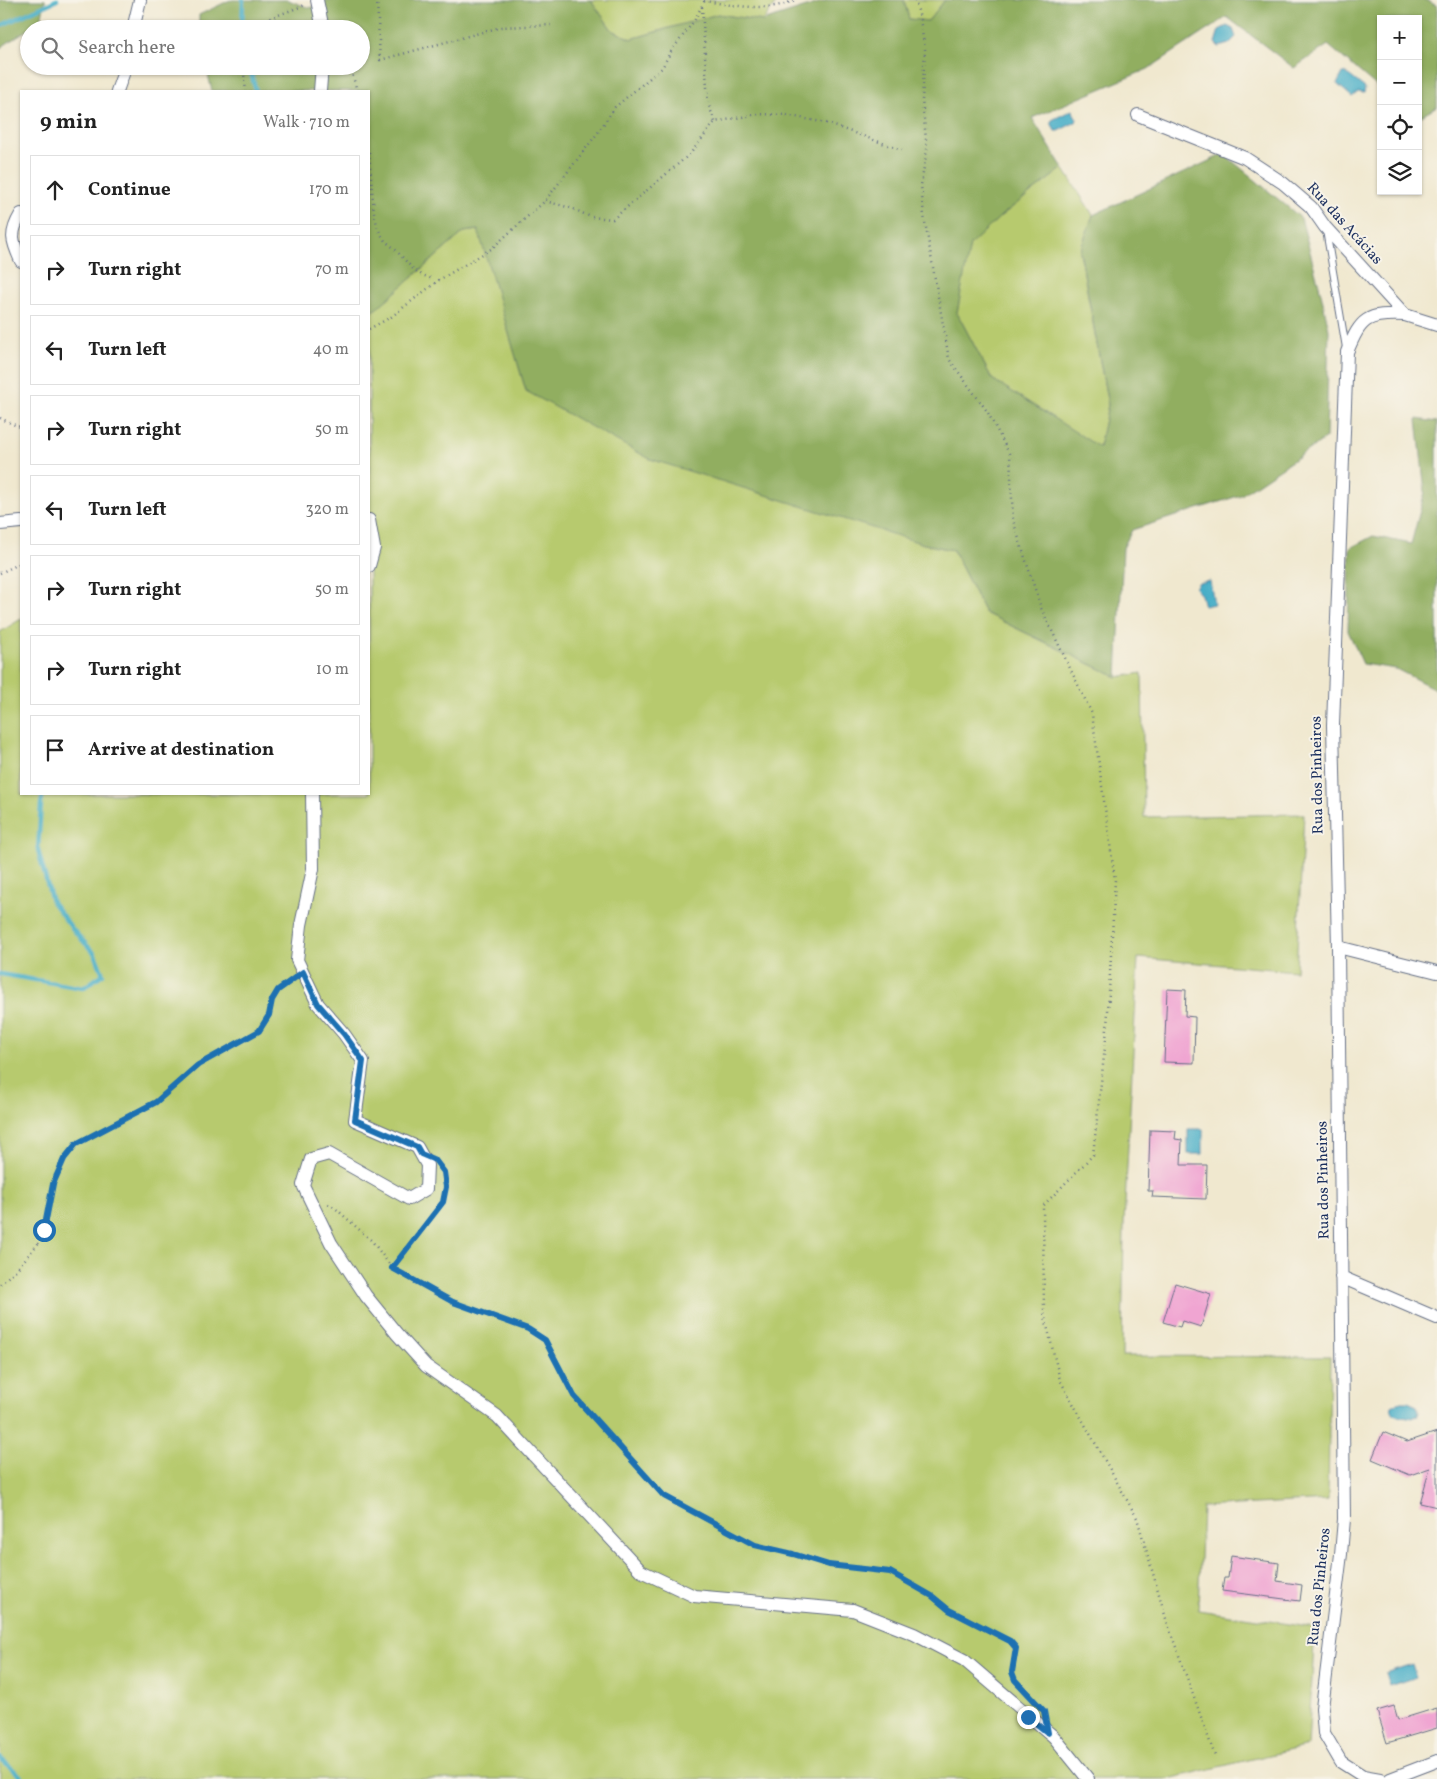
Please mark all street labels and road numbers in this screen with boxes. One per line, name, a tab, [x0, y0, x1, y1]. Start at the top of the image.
street label: Rua das Acácias	[1301, 178, 1387, 270]
street label: Rua dos Pinheiros	[1306, 716, 1330, 834]
street label: Rua dos Pinheiros	[1312, 1121, 1336, 1239]
street label: Rua dos Pinheiros	[1303, 1527, 1337, 1647]

